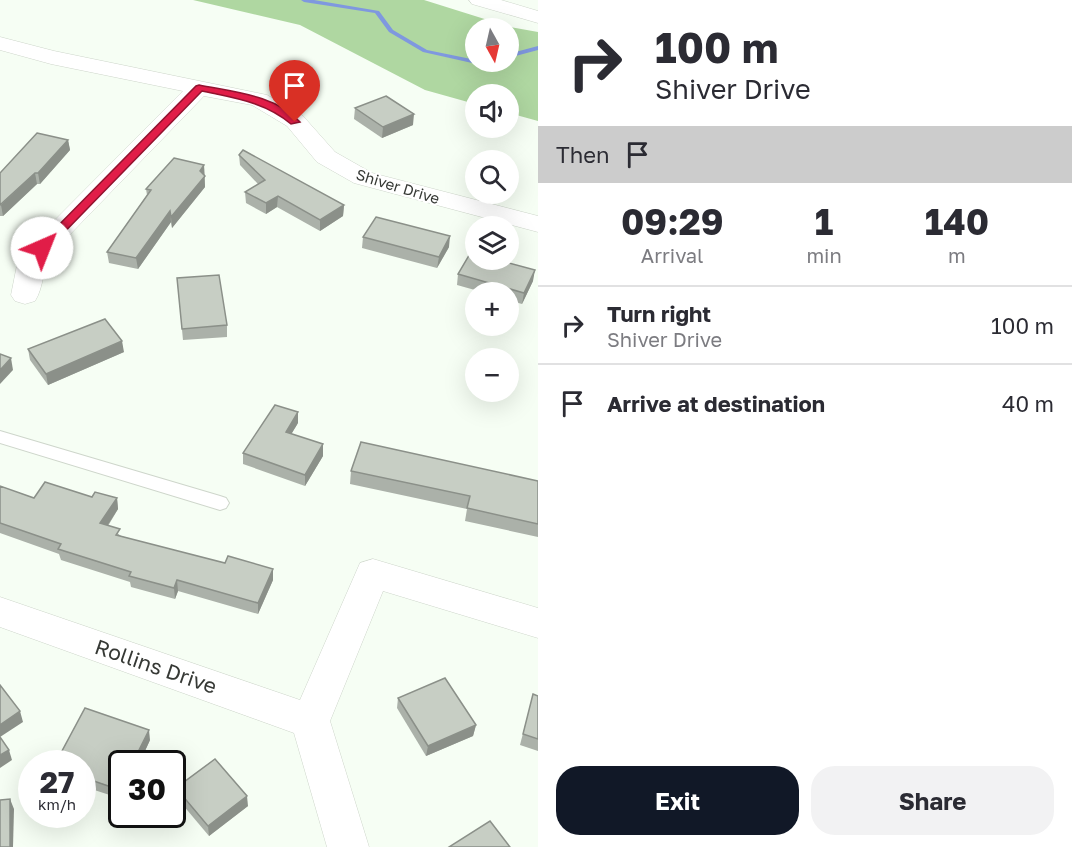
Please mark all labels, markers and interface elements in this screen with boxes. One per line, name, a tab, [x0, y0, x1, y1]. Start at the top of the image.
north arrow	[465, 18, 519, 72]
map controls	[465, 18, 519, 402]
text: 100 m	[655, 22, 778, 72]
icon: right	[556, 24, 634, 102]
pin	[269, 60, 320, 122]
icon: arrive	[278, 69, 311, 102]
text: Shiver Drive	[655, 73, 811, 105]
button: sound	[465, 84, 519, 138]
icon: arrive	[621, 138, 654, 171]
text: Then	[556, 141, 609, 168]
button: search	[465, 150, 519, 204]
street label: Shiver Drive	[354, 165, 442, 207]
text: 09:29	[621, 200, 724, 243]
text: 1	[815, 200, 833, 243]
text: 140	[925, 200, 989, 243]
position arrow	[10, 216, 74, 280]
button: layers	[465, 216, 519, 270]
text: Arrival	[641, 243, 704, 267]
text: min	[806, 243, 842, 267]
text: m	[948, 243, 966, 267]
button: +	[465, 282, 519, 336]
text: Turn right	[607, 300, 711, 327]
icon: right	[556, 309, 589, 342]
text: 100 m	[991, 312, 1054, 339]
text: Shiver Drive	[607, 327, 722, 351]
button: −	[465, 348, 519, 402]
icon: arrive	[556, 387, 589, 420]
text: Arrive at destination	[607, 390, 825, 417]
text: 40 m	[1002, 390, 1054, 417]
street label: Rollins Drive	[92, 633, 220, 699]
speed limit sign: 30	[108, 750, 186, 828]
text: 27	[40, 764, 74, 800]
button: Exit	[556, 766, 799, 835]
button: Share	[811, 766, 1054, 835]
text: km/h	[38, 795, 76, 813]

